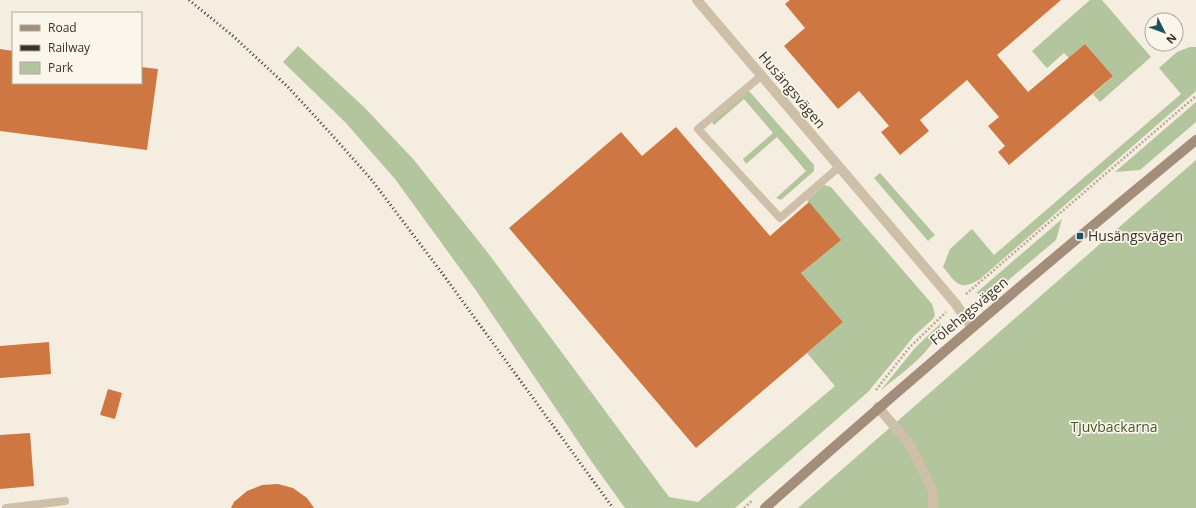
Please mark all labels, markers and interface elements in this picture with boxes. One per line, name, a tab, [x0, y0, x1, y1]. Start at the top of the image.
legend	[12, 12, 142, 84]
north arrow	[1144, 12, 1184, 52]
text: Road	[48, 19, 77, 36]
text: N	[1163, 31, 1180, 47]
text: Railway	[48, 39, 91, 56]
street label: Husängsvägen	[755, 47, 830, 132]
text: Park	[48, 59, 74, 76]
place label: Husängsvägen	[1088, 226, 1183, 245]
marker: Husängsvägen	[1075, 231, 1085, 241]
street label: Fölehagsvägen	[926, 272, 1012, 349]
park label: Tjuvbackarna	[1070, 417, 1158, 436]

